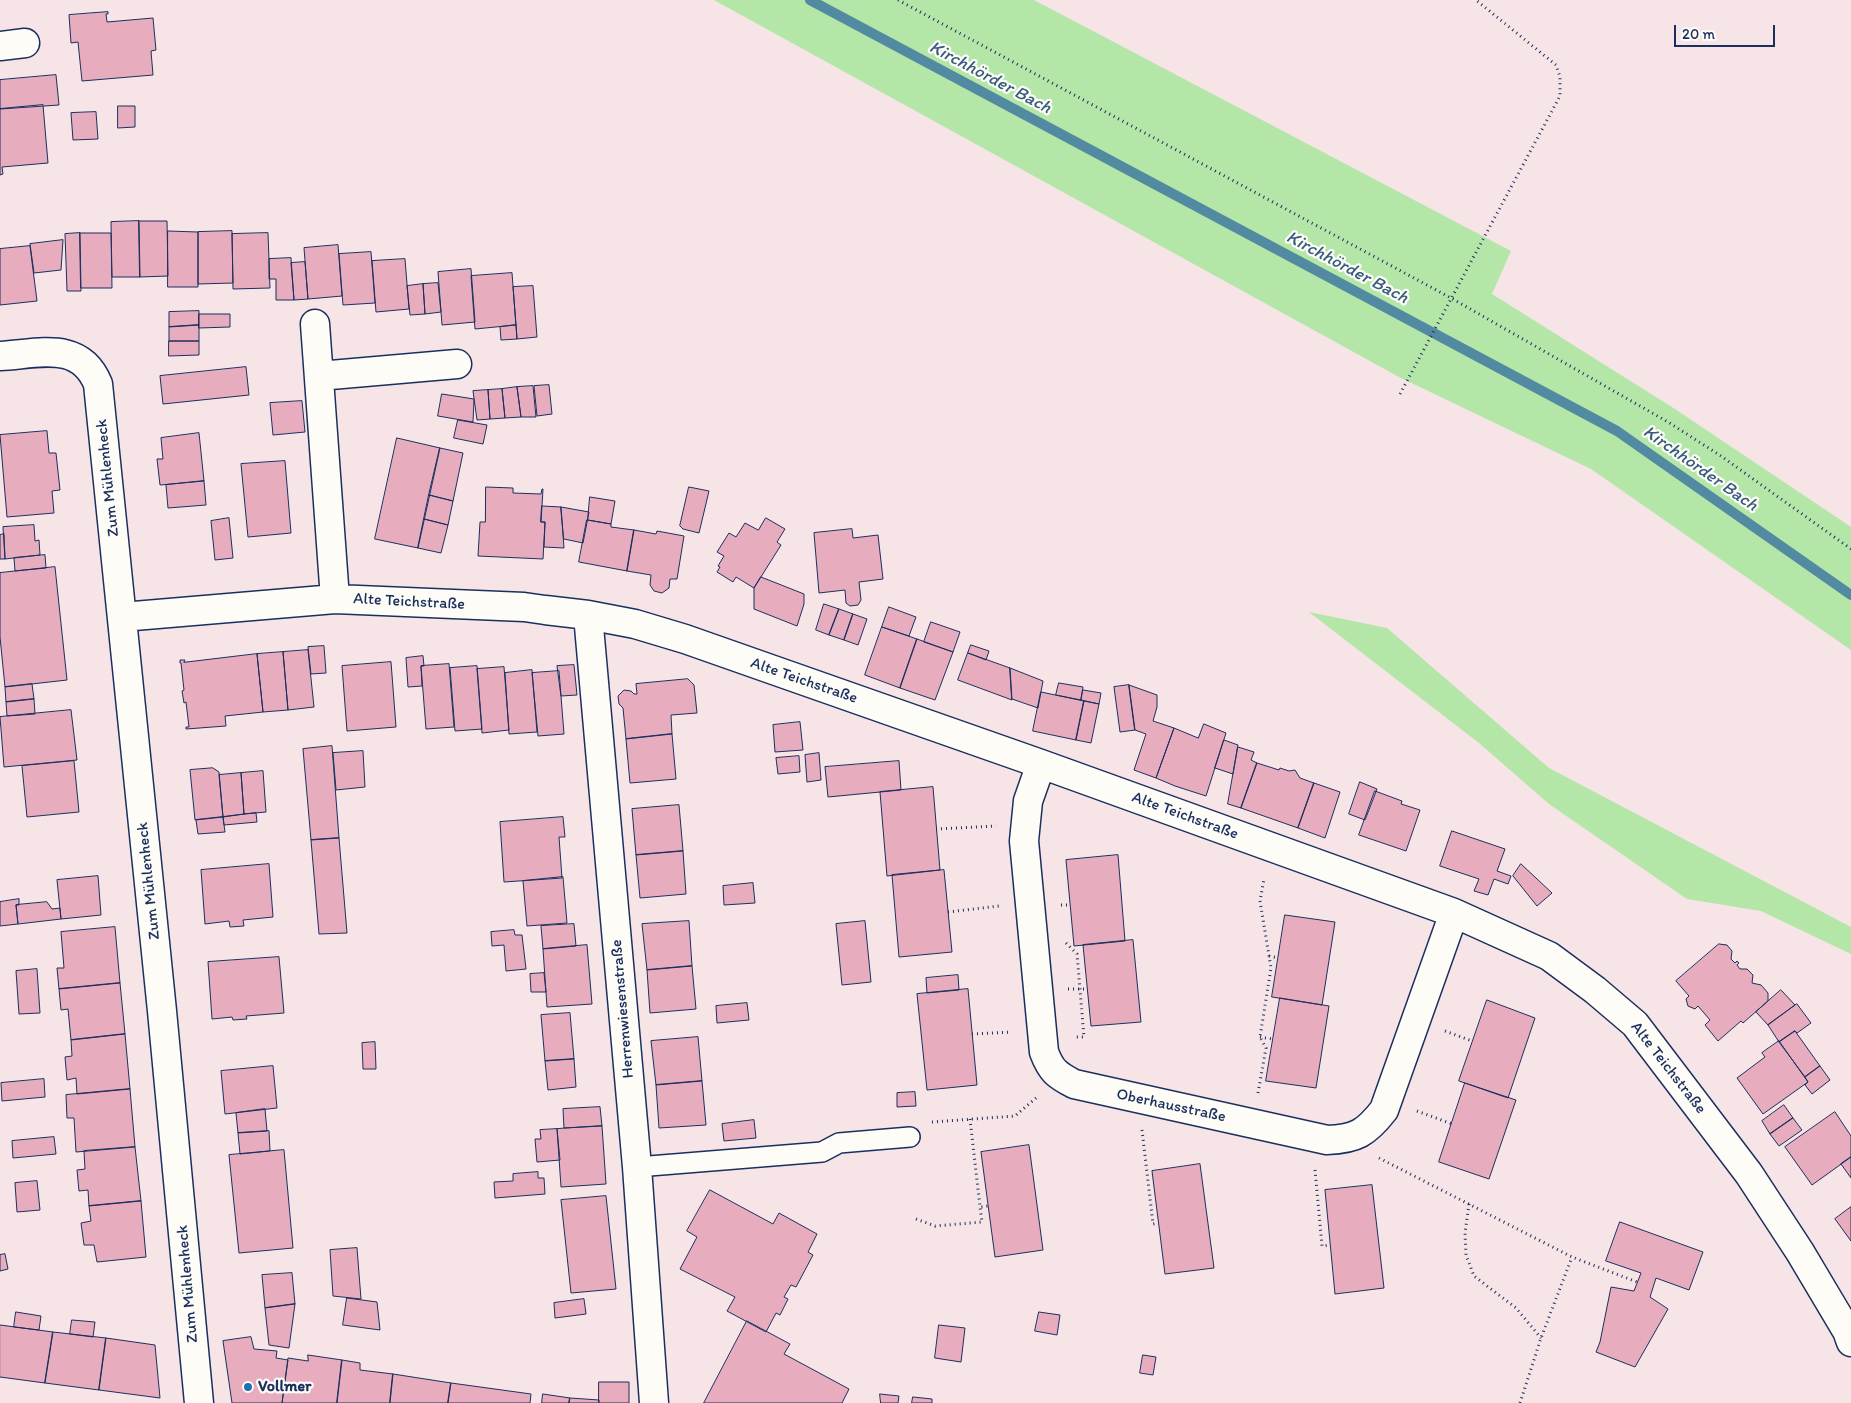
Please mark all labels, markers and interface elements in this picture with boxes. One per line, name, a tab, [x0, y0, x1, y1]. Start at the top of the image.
scale bar	[1676, 15, 1777, 47]
text: 20 m	[1682, 25, 1715, 43]
water label: Kirchhörder Bach	[925, 37, 1055, 119]
water label: Kirchhörder Bach	[1282, 227, 1412, 309]
street label: Zum Mühlenheck	[92, 418, 124, 538]
water label: Kirchhörder Bach	[1639, 421, 1761, 517]
street label: Alte Teichstraße	[353, 589, 465, 615]
street label: Alte Teichstraße	[748, 654, 860, 708]
street label: Alte Teichstraße	[1129, 788, 1241, 844]
street label: Zum Mühlenheck	[133, 821, 165, 941]
street label: Herrenwiesenstraße	[607, 939, 639, 1079]
street label: Alte Teichstraße	[1626, 1018, 1710, 1118]
street label: Oberhausstraße	[1115, 1085, 1227, 1127]
street label: Zum Mühlenheck	[173, 1224, 203, 1344]
place label: Vollmer	[258, 1377, 311, 1397]
marker: Vollmer	[242, 1381, 254, 1393]

